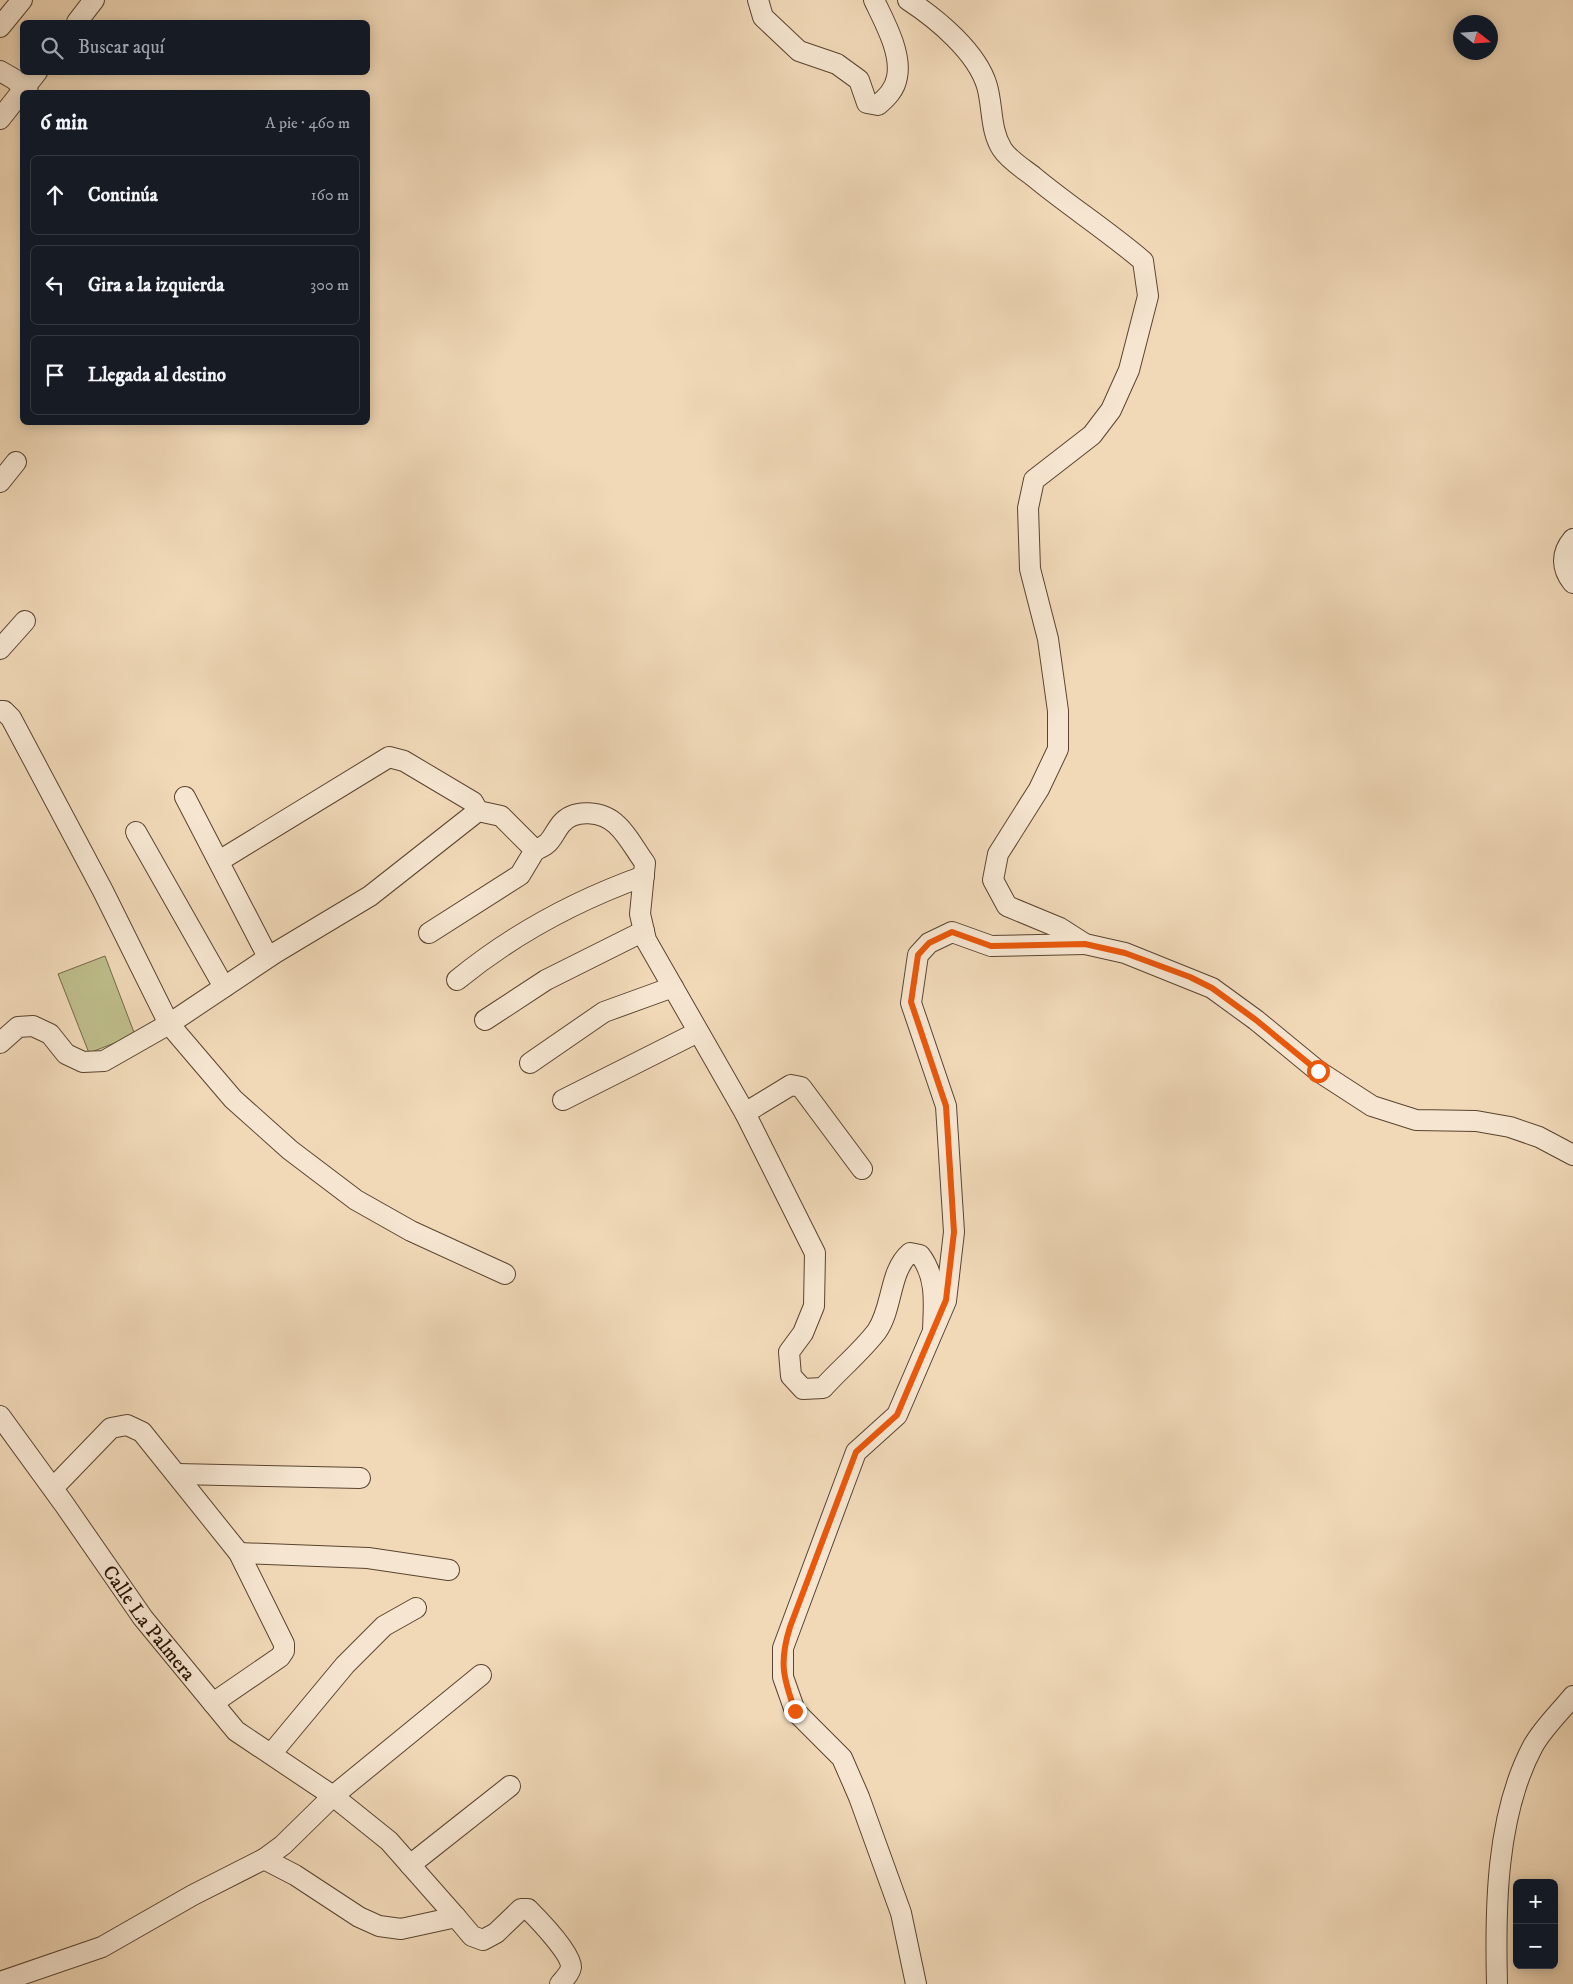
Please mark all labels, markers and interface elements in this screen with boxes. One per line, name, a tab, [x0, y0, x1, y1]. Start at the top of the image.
north arrow	[1453, 15, 1498, 60]
search box	[20, 20, 370, 75]
icon: search	[38, 34, 66, 62]
text: Buscar aquí	[78, 36, 164, 59]
text: 6 min	[40, 110, 88, 136]
text: A pie · 460 m	[265, 113, 350, 133]
icon: ahead	[41, 181, 69, 209]
text: Continúa	[88, 184, 158, 207]
text: 160 m	[311, 185, 349, 205]
icon: left	[41, 271, 69, 299]
text: Gira a la izquierda	[88, 274, 224, 297]
text: 300 m	[310, 275, 349, 295]
icon: arrive	[41, 361, 69, 389]
text: Llegada al destino	[88, 364, 226, 387]
route start	[1307, 1060, 1330, 1083]
street label: Calle La Palmera	[96, 1561, 201, 1687]
route end	[784, 1700, 807, 1723]
map controls	[1513, 1879, 1558, 1969]
button: +	[1513, 1879, 1558, 1924]
button: −	[1513, 1924, 1558, 1969]

